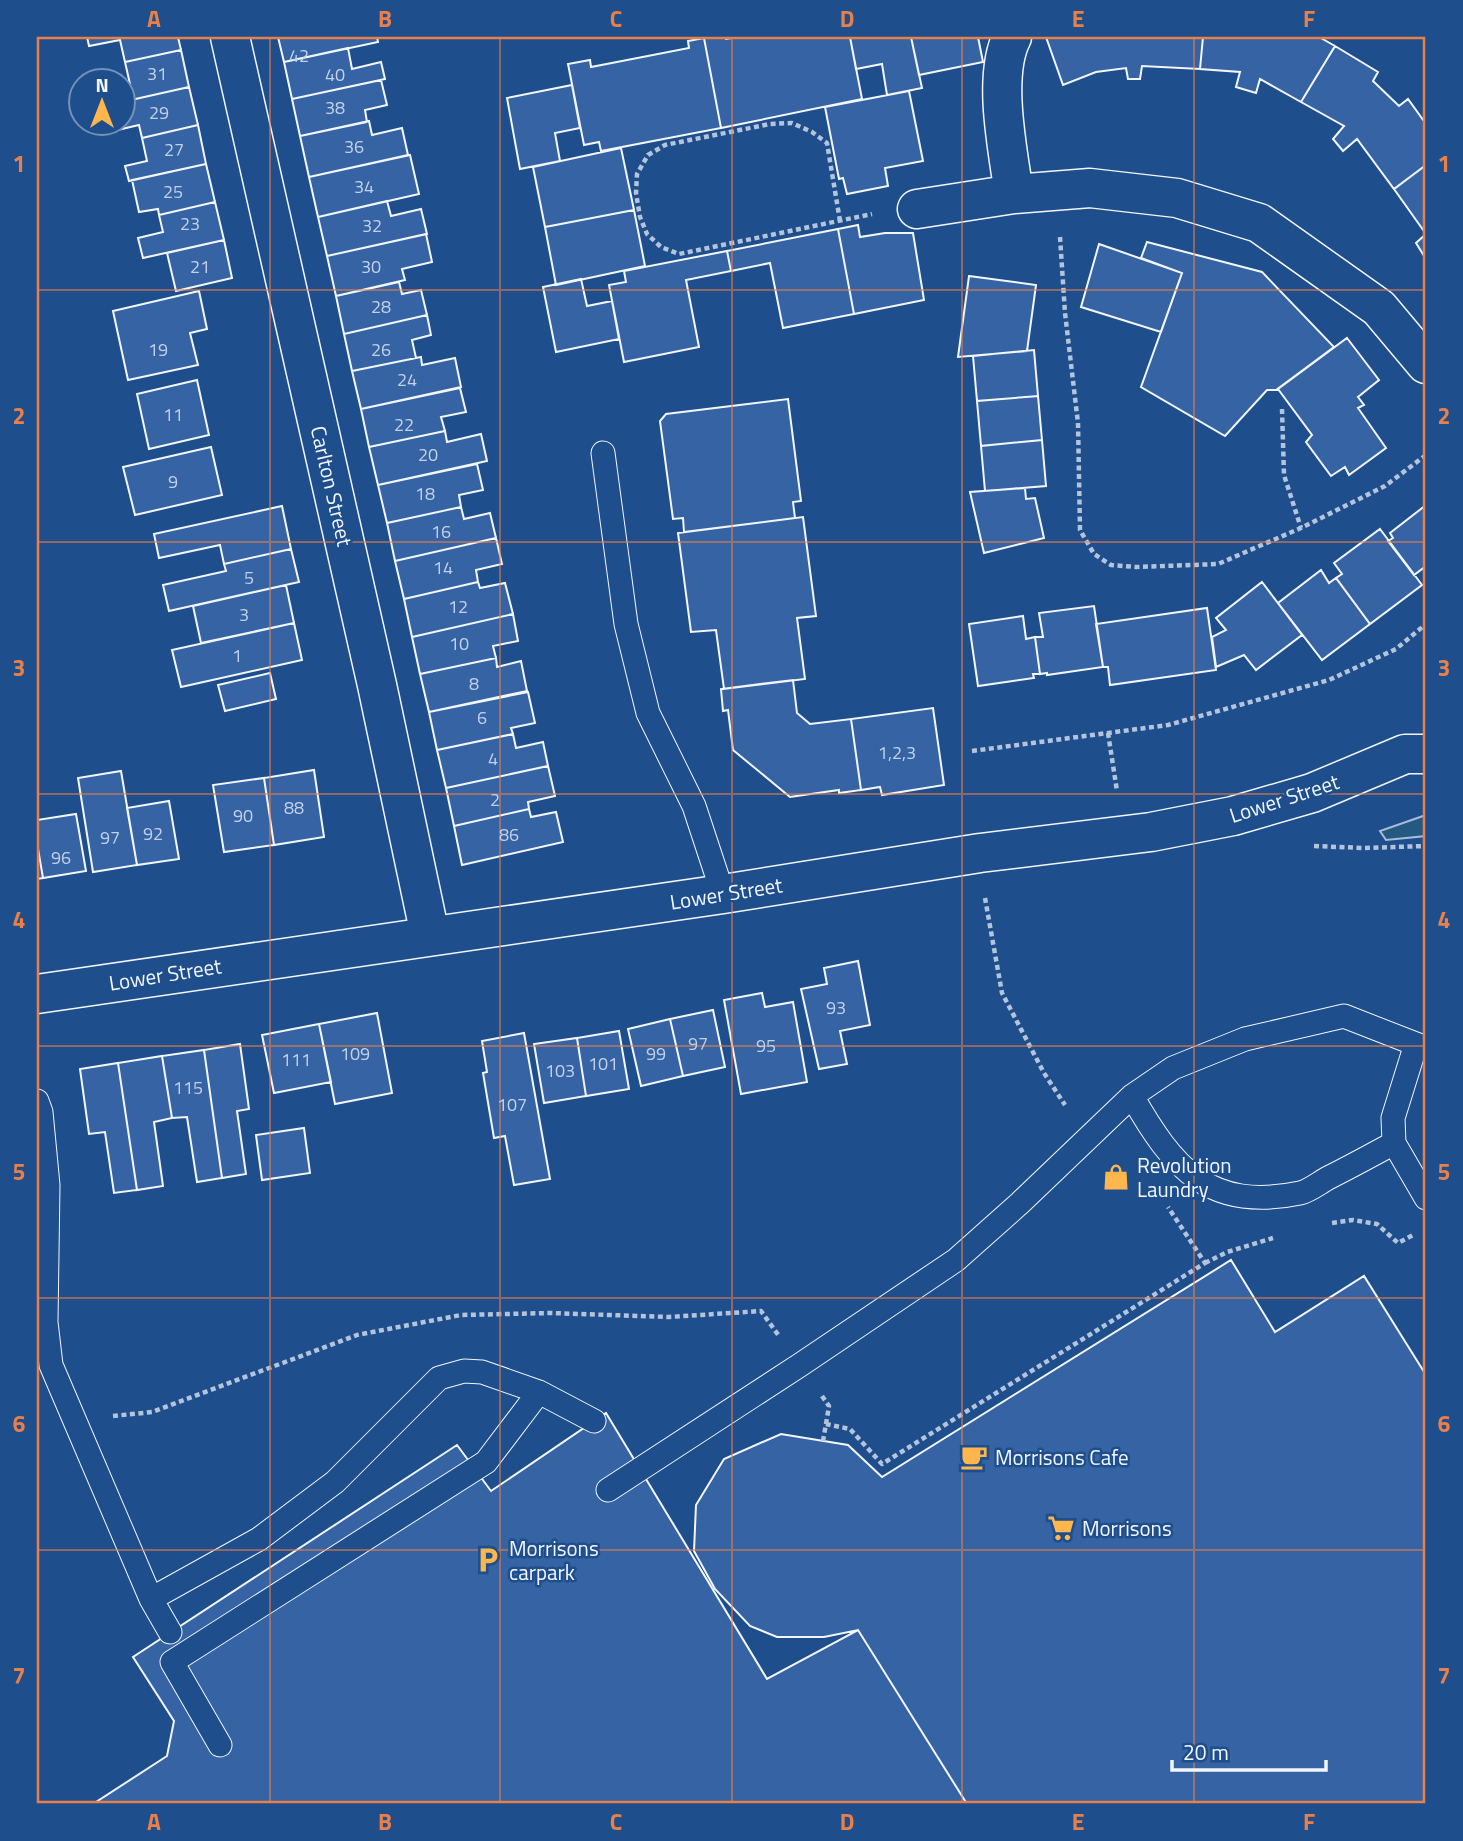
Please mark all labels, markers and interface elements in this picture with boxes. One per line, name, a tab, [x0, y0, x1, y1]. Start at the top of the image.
text: A	[147, 1, 161, 36]
text: B	[378, 1, 392, 36]
text: C	[610, 1, 622, 36]
text: D	[840, 1, 854, 36]
text: E	[1072, 1, 1084, 36]
text: F	[1303, 1, 1315, 36]
house number: 42	[289, 42, 309, 69]
house number: 31	[147, 60, 167, 87]
house number: 40	[325, 61, 345, 88]
north arrow	[66, 66, 136, 136]
text: N	[95, 70, 109, 99]
house number: 38	[325, 94, 345, 121]
house number: 29	[149, 99, 169, 126]
house number: 36	[344, 133, 364, 160]
house number: 27	[164, 136, 184, 163]
text: 1	[13, 146, 25, 181]
text: 1	[1438, 146, 1450, 181]
house number: 34	[354, 173, 374, 200]
house number: 25	[163, 178, 183, 205]
house number: 23	[180, 210, 200, 237]
house number: 32	[362, 212, 382, 239]
house number: 21	[190, 253, 210, 280]
house number: 30	[361, 253, 381, 280]
house number: 28	[371, 293, 391, 320]
house number: 19	[148, 336, 168, 363]
house number: 26	[371, 336, 391, 363]
house number: 24	[397, 366, 417, 393]
text: 2	[13, 398, 25, 433]
text: 2	[1438, 398, 1450, 433]
house number: 11	[163, 401, 183, 428]
house number: 22	[394, 411, 414, 438]
street label: Carlton Street	[303, 423, 362, 550]
house number: 20	[418, 441, 438, 468]
house number: 9	[168, 468, 178, 495]
house number: 18	[415, 480, 435, 507]
house number: 16	[431, 518, 451, 545]
house number: 14	[433, 554, 453, 581]
house number: 5	[244, 564, 254, 591]
house number: 12	[448, 593, 468, 620]
house number: 3	[239, 601, 249, 628]
house number: 10	[449, 630, 469, 657]
house number: 1	[232, 642, 242, 669]
text: 3	[13, 650, 25, 685]
text: 3	[1438, 650, 1450, 685]
house number: 8	[469, 670, 479, 697]
house number: 6	[477, 704, 487, 731]
house number: 1,2,3	[878, 739, 916, 766]
house number: 4	[488, 745, 498, 772]
street label: Lower Street	[1225, 765, 1343, 831]
house number: 2	[490, 786, 500, 813]
house number: 88	[284, 794, 304, 821]
house number: 90	[233, 802, 253, 829]
house number: 92	[143, 820, 163, 847]
house number: 86	[499, 821, 519, 848]
house number: 97	[100, 824, 120, 851]
house number: 96	[51, 844, 71, 871]
street label: Lower Street	[667, 868, 785, 918]
text: 4	[13, 902, 25, 937]
text: 4	[1438, 902, 1450, 937]
street label: Lower Street	[106, 949, 224, 999]
house number: 93	[826, 994, 846, 1021]
house number: 97	[688, 1030, 708, 1057]
house number: 95	[756, 1032, 776, 1059]
house number: 109	[340, 1040, 370, 1067]
house number: 99	[646, 1040, 666, 1067]
house number: 111	[281, 1046, 311, 1073]
house number: 101	[588, 1050, 618, 1077]
house number: 103	[545, 1057, 575, 1084]
house number: 115	[173, 1074, 203, 1101]
house number: 107	[497, 1091, 527, 1118]
place label: Revolution Laundry	[1137, 1149, 1232, 1205]
text: 5	[13, 1154, 25, 1189]
text: 5	[1438, 1154, 1450, 1189]
shop icon: Revolution Laundry	[1101, 1162, 1131, 1192]
text: 6	[13, 1406, 26, 1441]
text: 6	[1438, 1406, 1451, 1441]
place label: Morrisons Cafe	[995, 1441, 1129, 1473]
cafe icon: Morrisons Cafe	[959, 1442, 989, 1472]
place label: Morrisons	[1082, 1512, 1172, 1544]
supermarket icon: Morrisons	[1046, 1513, 1076, 1543]
place label: Morrisons carpark	[509, 1532, 599, 1588]
parking icon: Morrisons carpark	[473, 1545, 503, 1575]
text: 7	[13, 1658, 25, 1693]
text: 7	[1438, 1658, 1450, 1693]
scale bar	[1172, 1729, 1326, 1773]
text: 20 m	[1183, 1736, 1229, 1768]
text: A	[147, 1804, 161, 1839]
text: B	[378, 1804, 392, 1839]
text: C	[610, 1804, 622, 1839]
text: D	[840, 1804, 854, 1839]
text: E	[1072, 1804, 1084, 1839]
text: F	[1303, 1804, 1315, 1839]

